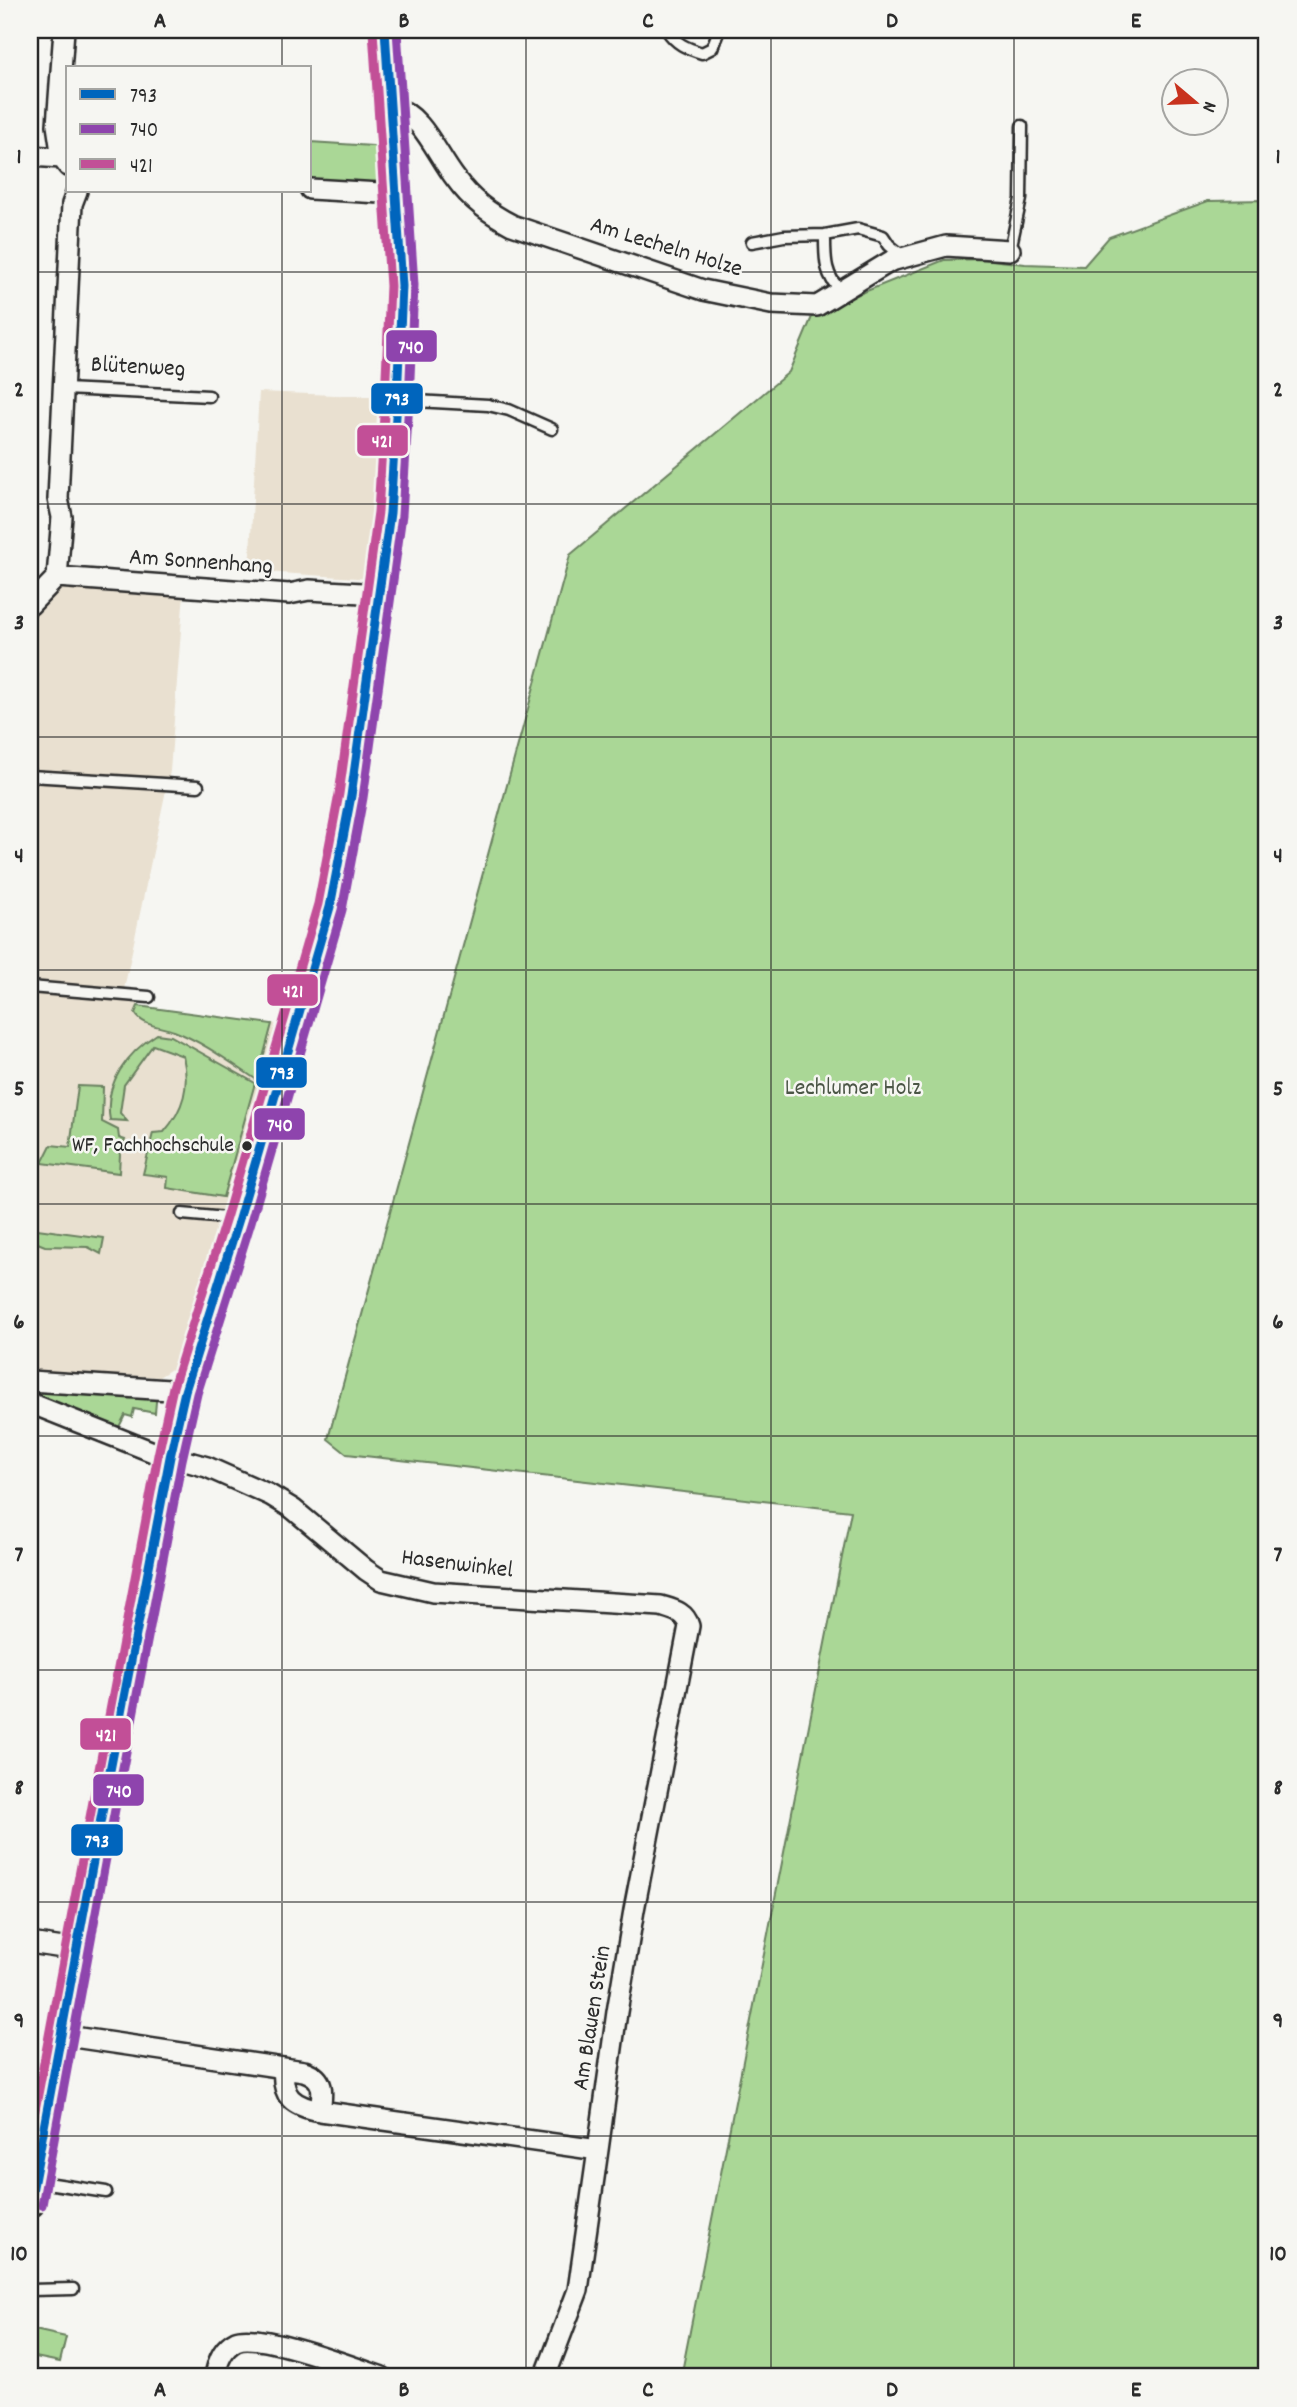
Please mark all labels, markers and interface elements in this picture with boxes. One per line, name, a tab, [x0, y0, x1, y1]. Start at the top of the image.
text: A	[154, 6, 166, 39]
text: B	[399, 6, 410, 39]
text: C	[642, 6, 654, 39]
text: D	[886, 6, 898, 39]
text: E	[1131, 6, 1142, 39]
legend	[66, 66, 312, 192]
north arrow	[1160, 66, 1230, 136]
text: 793	[130, 83, 157, 113]
text: N	[1193, 98, 1222, 115]
text: 740	[130, 117, 158, 147]
text: 1	[16, 142, 22, 175]
text: 1	[1275, 142, 1281, 175]
text: 421	[130, 153, 153, 183]
street label: Am Lecheln Holze	[586, 209, 746, 287]
line badge: 740	[385, 329, 438, 363]
text: 740	[398, 336, 424, 363]
street label: Blütenweg	[90, 349, 186, 387]
text: 2	[14, 375, 24, 408]
text: 2	[1273, 375, 1283, 408]
line badge: 793	[370, 382, 424, 415]
text: 793	[385, 388, 409, 415]
line badge: 421	[356, 424, 409, 457]
text: 421	[372, 430, 392, 457]
street label: Am Sonnenhang	[128, 541, 274, 585]
text: 3	[14, 608, 24, 641]
text: 3	[1273, 608, 1283, 641]
text: 4	[14, 841, 24, 874]
text: 4	[1273, 841, 1283, 874]
line badge: 421	[266, 973, 319, 1007]
text: 421	[283, 980, 303, 1007]
line badge: 793	[255, 1056, 308, 1089]
text: 793	[270, 1062, 294, 1089]
park label: Lechlumer Holz	[785, 1072, 921, 1106]
text: 5	[14, 1074, 24, 1107]
text: 5	[1273, 1074, 1283, 1107]
line badge: 740	[253, 1107, 306, 1141]
text: 740	[267, 1114, 293, 1141]
place label: WF, Fachhochschule	[72, 1131, 234, 1162]
marker: WF, Fachhochschule	[240, 1139, 254, 1153]
text: 6	[13, 1307, 25, 1340]
text: 6	[1272, 1307, 1284, 1340]
text: 7	[15, 1540, 24, 1573]
text: 7	[1274, 1540, 1283, 1573]
street label: Hasenwinkel	[399, 1541, 515, 1589]
line badge: 421	[79, 1717, 132, 1751]
text: 421	[96, 1724, 116, 1751]
text: 8	[14, 1773, 24, 1806]
line badge: 740	[92, 1773, 145, 1807]
text: 8	[1273, 1773, 1283, 1806]
text: 740	[106, 1780, 132, 1807]
line badge: 793	[70, 1823, 124, 1857]
text: 793	[85, 1830, 109, 1857]
street label: Am Blauen Stein	[565, 1943, 621, 2093]
text: 9	[14, 2006, 24, 2039]
text: 9	[1273, 2006, 1283, 2039]
text: 10	[10, 2239, 28, 2272]
text: 10	[1269, 2239, 1287, 2272]
text: A	[154, 2375, 166, 2407]
text: B	[399, 2375, 410, 2407]
text: C	[642, 2375, 654, 2407]
text: D	[886, 2375, 898, 2407]
text: E	[1131, 2375, 1142, 2407]

